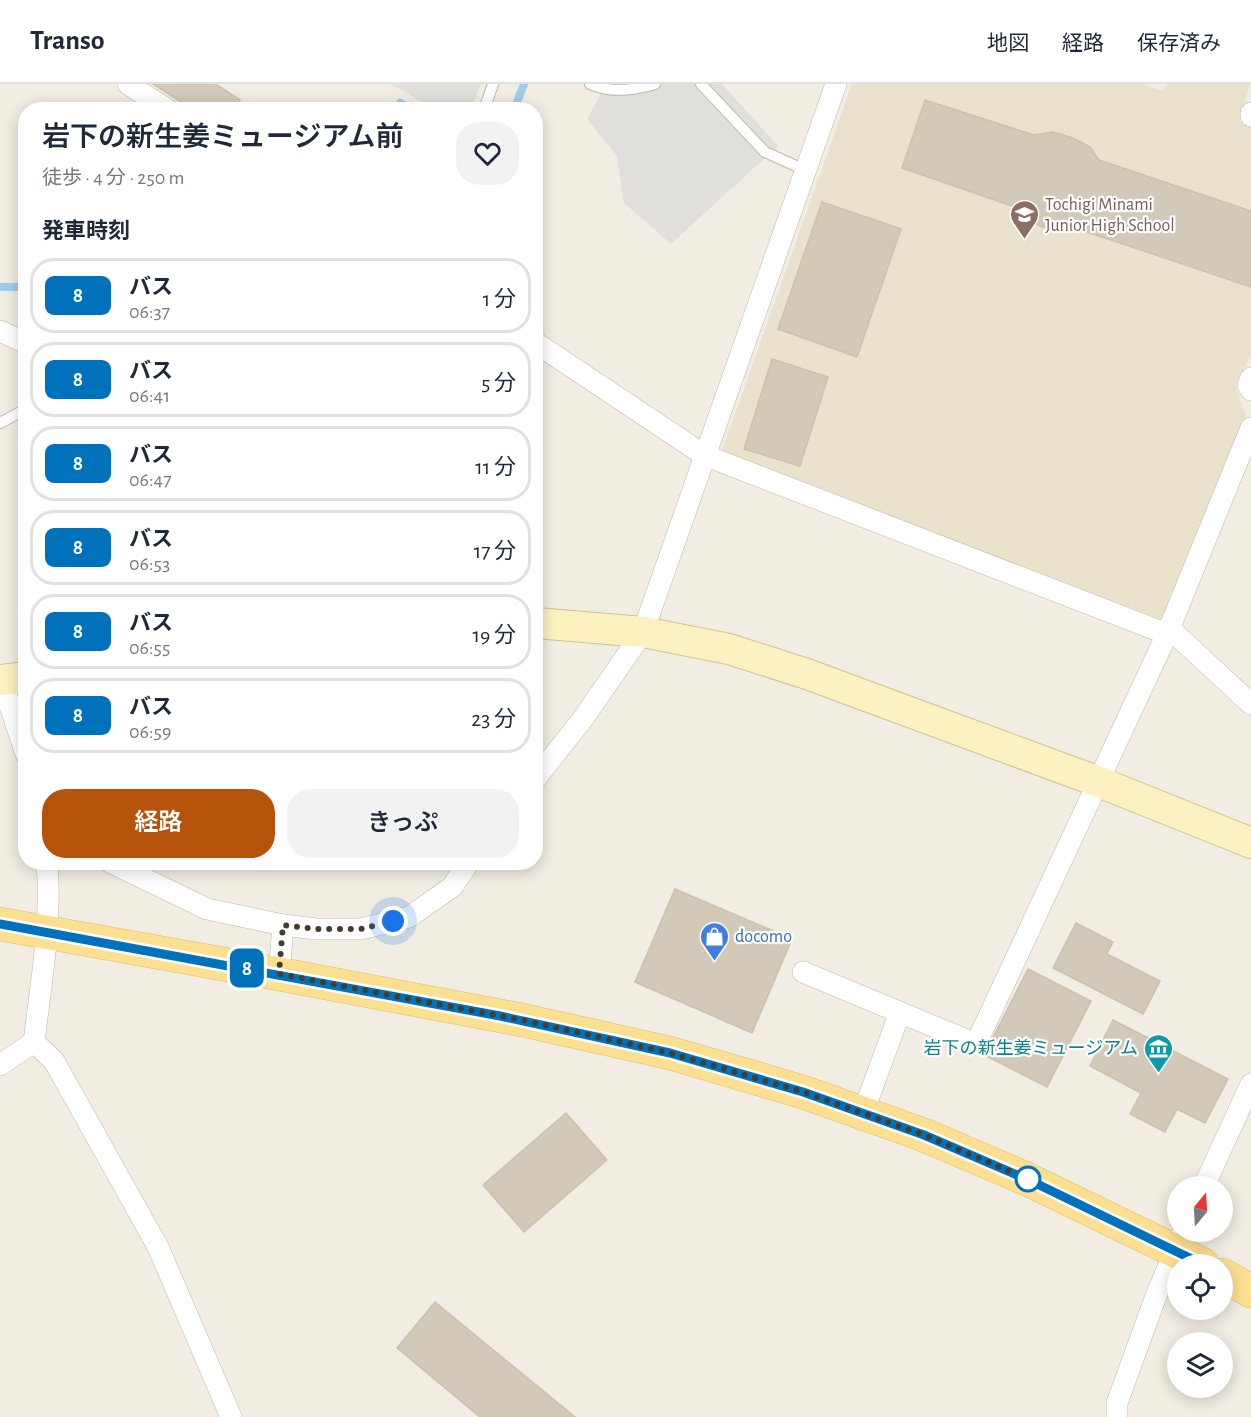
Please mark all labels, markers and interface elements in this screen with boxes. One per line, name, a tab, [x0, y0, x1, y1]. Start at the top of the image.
text: Transo	[30, 27, 105, 55]
text: 地図	[987, 33, 1029, 54]
text: 経路	[1062, 33, 1104, 54]
text: 保存済み	[1137, 33, 1221, 54]
button: heart	[456, 122, 519, 185]
text: 岩下の新生姜ミュージアム前	[42, 124, 403, 152]
text: 徒歩 · 4 分 · 250 m	[42, 168, 185, 188]
place label: Tochigi Minami Junior High School	[1045, 196, 1175, 235]
school or university icon: Tochigi Minami Junior High School	[1008, 198, 1040, 240]
text: 発車時刻	[42, 220, 130, 242]
text: バス	[129, 276, 173, 298]
text: 8	[73, 285, 83, 306]
text: 1 分	[483, 288, 516, 310]
text: 06:37	[129, 302, 170, 322]
text: バス	[129, 360, 173, 382]
text: 8	[73, 369, 83, 390]
text: 5 分	[481, 372, 516, 394]
text: 06:41	[129, 386, 170, 406]
text: バス	[129, 444, 173, 466]
text: 8	[73, 453, 83, 474]
text: 11 分	[475, 456, 516, 478]
text: 06:47	[129, 470, 172, 490]
text: バス	[129, 528, 173, 550]
text: 8	[73, 537, 83, 558]
text: 17 分	[474, 540, 516, 562]
text: 06:53	[129, 554, 170, 574]
text: バス	[129, 612, 173, 634]
text: 8	[73, 621, 83, 642]
text: 19 分	[472, 624, 516, 646]
text: 06:55	[129, 638, 170, 658]
text: バス	[129, 696, 173, 718]
text: 8	[73, 705, 83, 726]
text: 23 分	[471, 708, 516, 730]
text: 06:59	[129, 722, 171, 742]
button: 経路	[42, 789, 275, 858]
button: きっぷ	[287, 789, 519, 858]
your location	[378, 906, 408, 936]
shop icon: docomo	[698, 920, 730, 962]
place label: docomo	[735, 928, 792, 946]
line badge: 8	[228, 948, 266, 988]
text: 8	[242, 958, 252, 979]
museum icon: 岩下の新生姜ミュージアム	[1143, 1032, 1175, 1074]
place label: 岩下の新生姜ミュージアム	[924, 1038, 1138, 1058]
unlabelled marker	[1015, 1166, 1041, 1192]
north arrow	[1167, 1176, 1233, 1242]
map controls	[1167, 1176, 1233, 1398]
button: locate	[1167, 1254, 1233, 1320]
button: layers	[1167, 1332, 1233, 1398]

